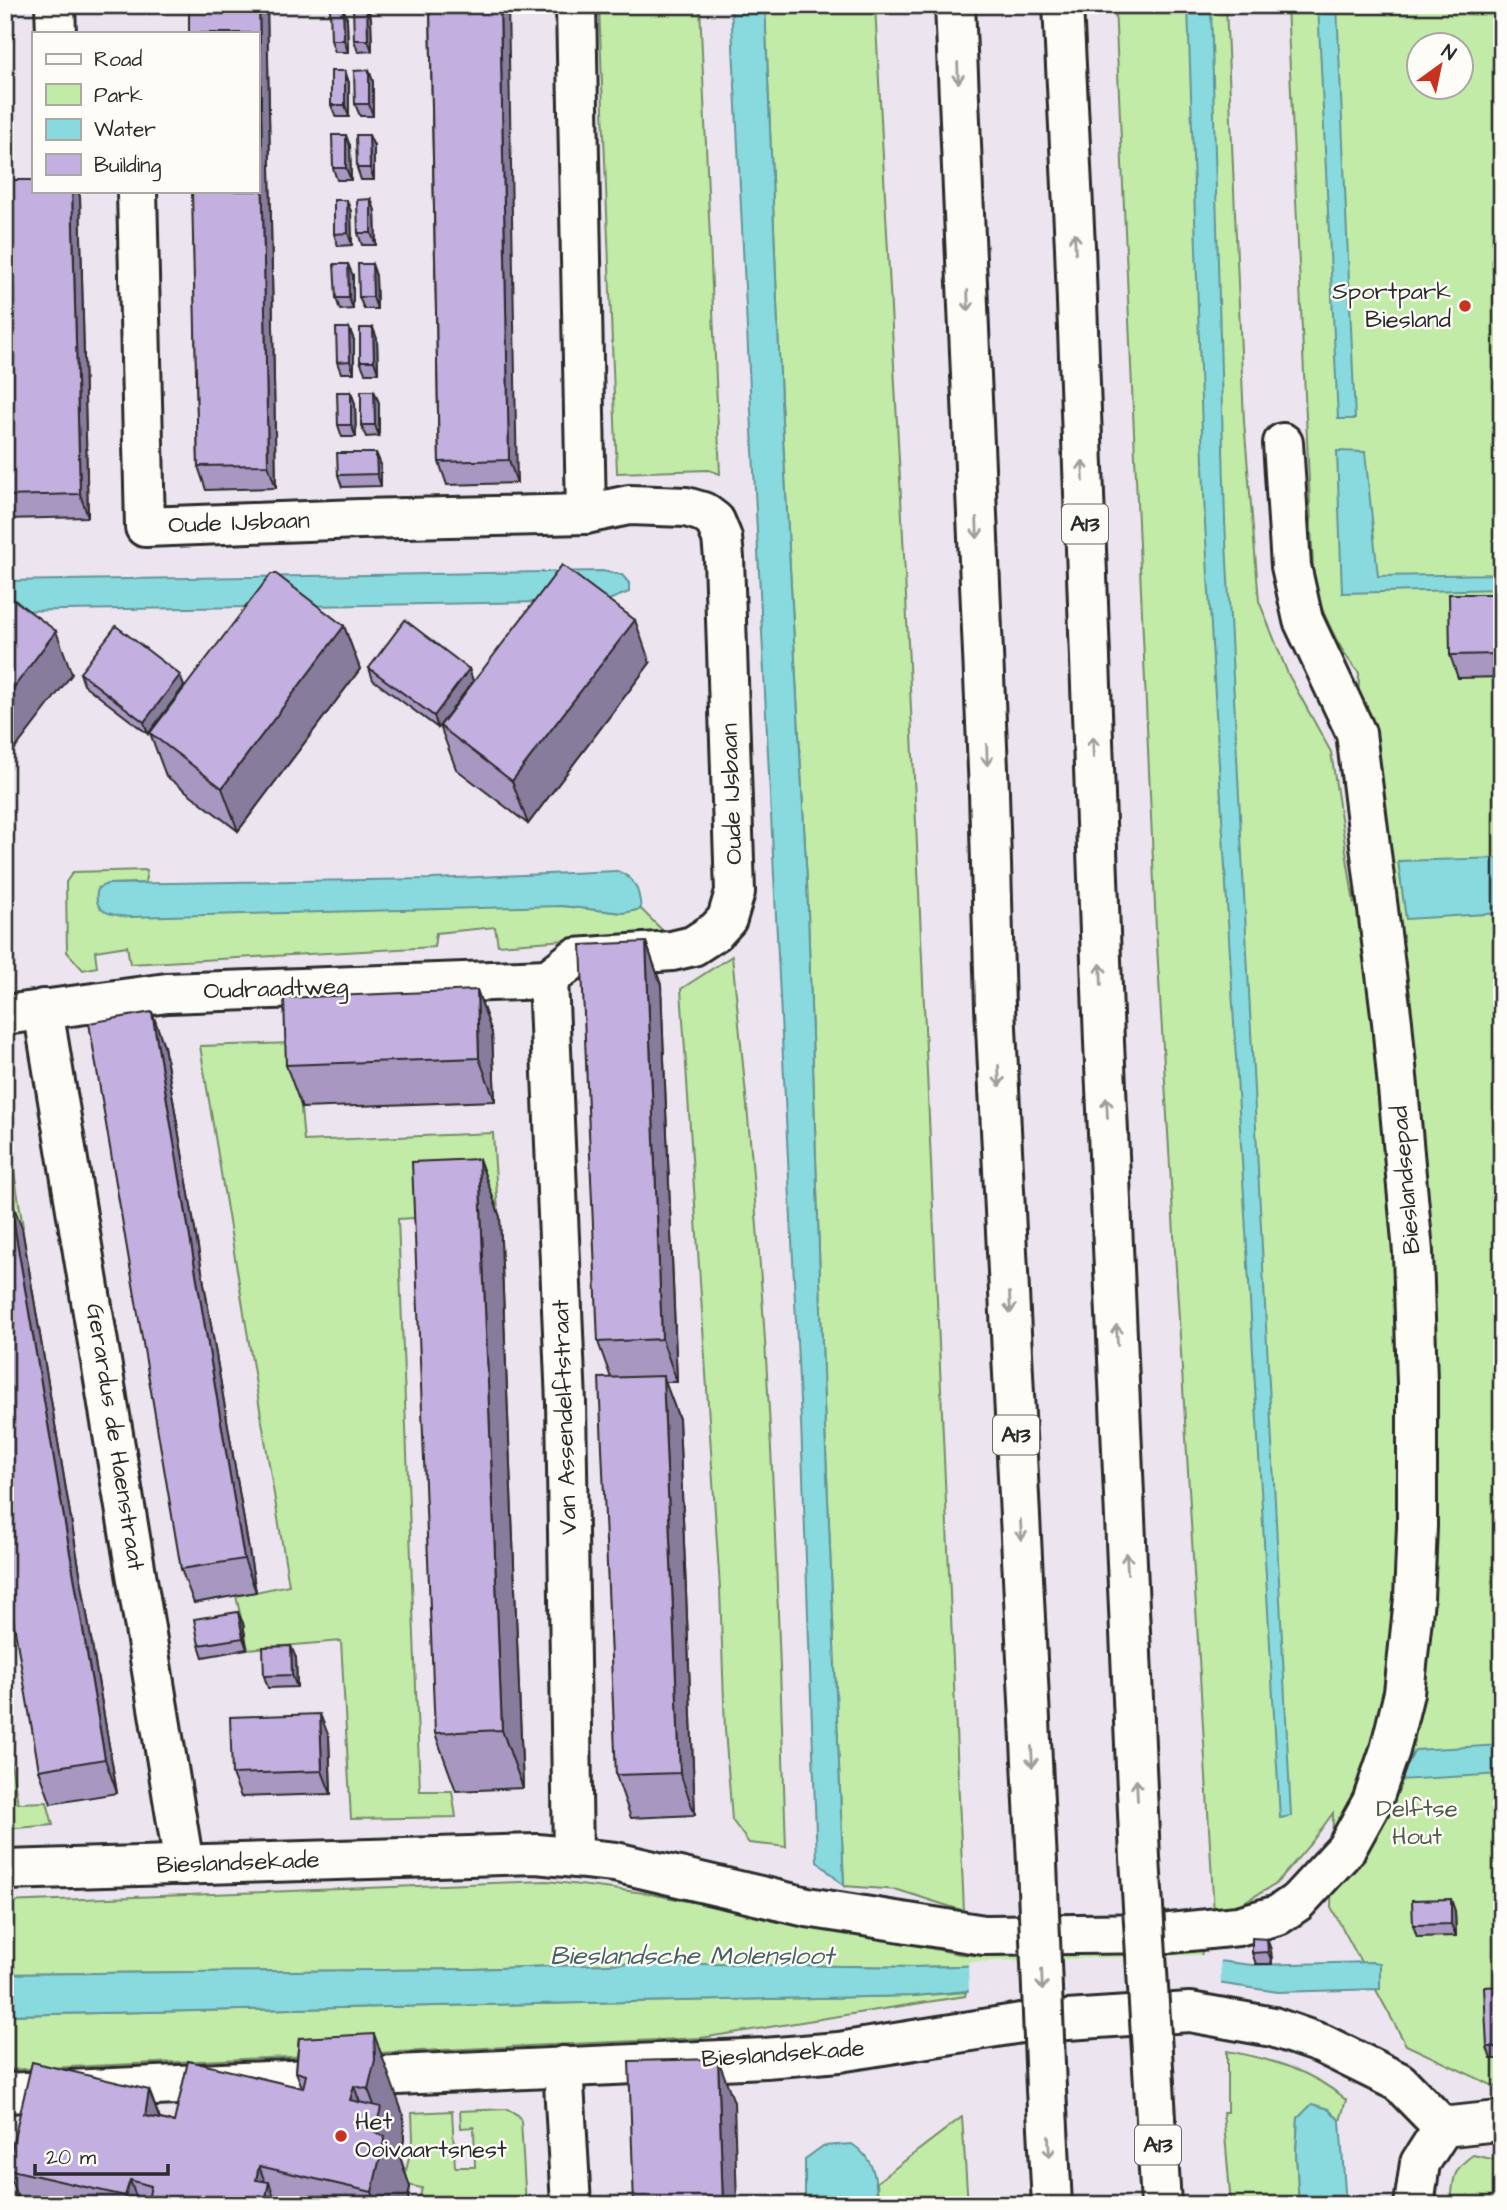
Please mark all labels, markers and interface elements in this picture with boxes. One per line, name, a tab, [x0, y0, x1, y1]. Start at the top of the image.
legend	[32, 32, 259, 192]
north arrow	[1406, 32, 1476, 102]
text: N	[1436, 38, 1461, 68]
text: Road	[94, 45, 142, 74]
one-way arrow	[951, 62, 964, 85]
text: Park	[94, 81, 143, 110]
text: Water	[94, 115, 156, 144]
text: Building	[94, 151, 162, 182]
one-way arrow	[1068, 232, 1081, 255]
place label: Sportpark Biesland	[1332, 275, 1451, 337]
one-way arrow	[961, 289, 974, 312]
marker: Sportpark Biesland	[1457, 298, 1473, 314]
one-way arrow	[1077, 459, 1090, 482]
street label: Oude IJsbaan	[168, 504, 310, 542]
road number: A13	[1062, 504, 1108, 544]
one-way arrow	[971, 516, 984, 539]
street label: Oude IJsbaan	[713, 723, 751, 865]
one-way arrow	[1087, 736, 1100, 759]
one-way arrow	[981, 744, 994, 767]
one-way arrow	[1095, 963, 1108, 986]
street label: Oudraadtweg	[203, 969, 349, 1010]
one-way arrow	[992, 1064, 1005, 1087]
one-way arrow	[1100, 1097, 1113, 1120]
street label: Bieslandsepad	[1383, 1104, 1429, 1256]
one-way arrow	[1003, 1291, 1016, 1314]
street label: Van Assendelftstraat	[544, 1298, 586, 1535]
street label: Gerardus de Haenstraat	[77, 1301, 153, 1573]
one-way arrow	[1110, 1325, 1123, 1347]
road number: A13	[993, 1416, 1039, 1454]
one-way arrow	[1015, 1518, 1028, 1541]
one-way arrow	[1121, 1551, 1134, 1574]
one-way arrow	[1026, 1745, 1039, 1768]
one-way arrow	[1131, 1779, 1144, 1802]
park label: Delftse Hout	[1376, 1792, 1458, 1854]
street label: Bieslandsekade	[156, 1843, 320, 1883]
water label: Bieslandsche Molensloot	[550, 1938, 837, 1974]
one-way arrow	[1035, 1968, 1048, 1991]
street label: Bieslandsekade	[700, 2031, 866, 2077]
place label: Het Ooivaartsnest	[355, 2105, 507, 2167]
road number: A13	[1135, 2126, 1181, 2164]
marker: Het Ooivaartsnest	[333, 2128, 349, 2144]
scale bar	[35, 2133, 168, 2177]
one-way arrow	[1042, 2135, 1055, 2158]
text: 20 m	[46, 2143, 97, 2172]

